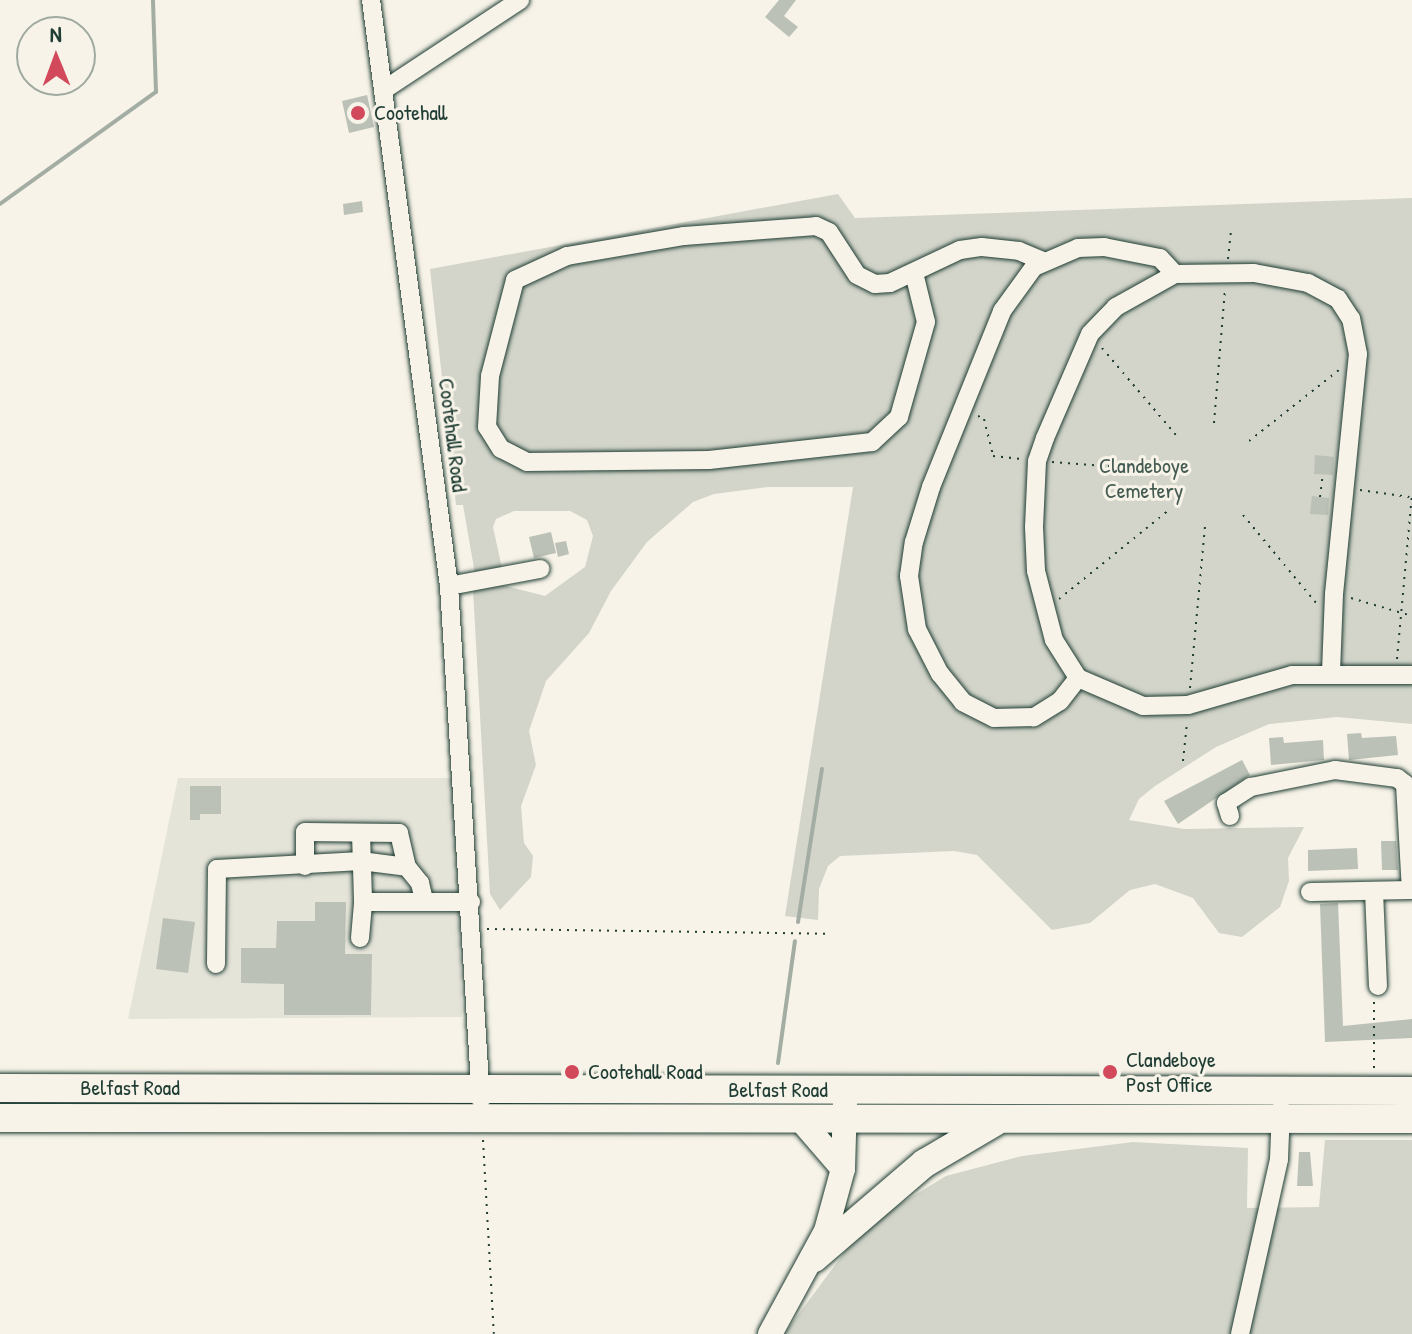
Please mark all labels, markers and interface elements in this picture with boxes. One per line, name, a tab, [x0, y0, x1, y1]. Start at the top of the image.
north arrow	[16, 16, 96, 96]
text: N	[49, 19, 62, 49]
place label: Cootehall	[374, 100, 447, 126]
marker: Cootehall	[349, 104, 367, 122]
street label: Cootehall Road	[433, 377, 473, 493]
park label: Clandeboye Cemetery	[1099, 452, 1189, 504]
place label: Clandeboye Post Office	[1126, 1046, 1216, 1098]
place label: Cootehall Road	[588, 1059, 703, 1085]
marker: Cootehall Road	[563, 1063, 581, 1081]
marker: Clandeboye Post Office	[1101, 1063, 1119, 1081]
street label: Belfast Road	[80, 1075, 180, 1101]
street label: Belfast Road	[728, 1077, 828, 1103]

